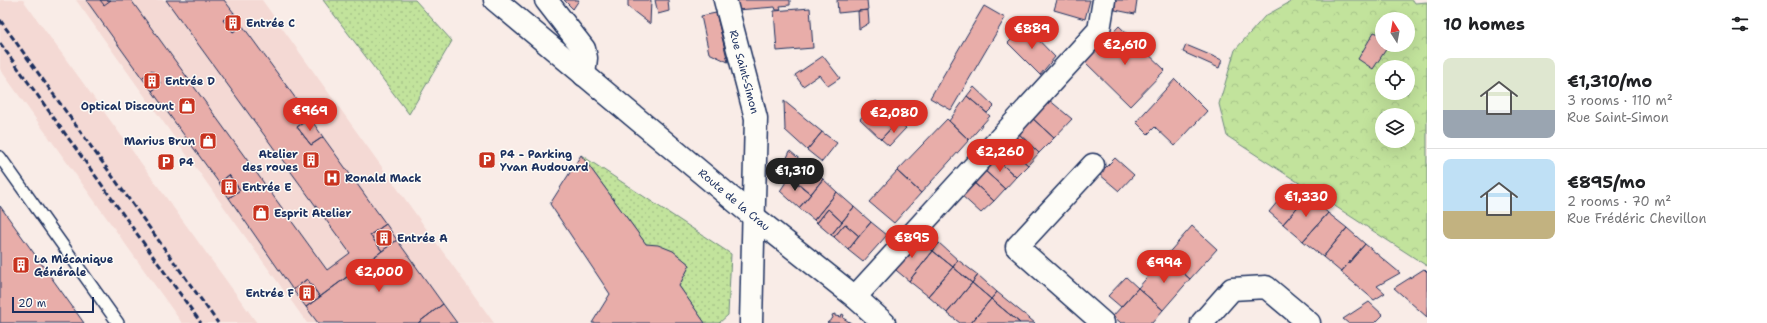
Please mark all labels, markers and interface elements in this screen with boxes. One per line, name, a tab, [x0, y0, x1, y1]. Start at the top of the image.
north arrow	[1375, 12, 1415, 52]
map controls	[1375, 12, 1415, 148]
building icon: Entrée C	[223, 13, 243, 33]
text: 10 homes	[1443, 13, 1525, 35]
icon: filters	[1729, 13, 1751, 35]
place label: Entrée C	[246, 16, 295, 31]
pin: €889	[1008, 16, 1056, 50]
text: €889	[1014, 20, 1050, 37]
street label: Rue Saint-Simon	[726, 29, 762, 116]
pin: €2,610	[1092, 32, 1158, 66]
text: €2,610	[1103, 36, 1147, 53]
button: locate	[1375, 60, 1415, 100]
text: €1,310/mo	[1567, 70, 1652, 92]
building icon: Entrée D	[142, 71, 162, 91]
place label: Entrée D	[165, 74, 215, 89]
icon: home	[1475, 74, 1523, 122]
text: 3 rooms · 110 m²	[1567, 92, 1673, 109]
shop icon: Optical Discount	[177, 96, 197, 116]
pin: €969	[286, 98, 334, 132]
place label: Optical Discount	[81, 99, 175, 114]
pin: €2,080	[861, 100, 927, 134]
text: €969	[292, 102, 328, 119]
text: €2,080	[870, 104, 918, 121]
button: layers	[1375, 108, 1415, 148]
text: Rue Saint-Simon	[1567, 109, 1669, 126]
shop icon: Marius Brun	[198, 131, 218, 151]
place label: Marius Brun	[124, 134, 196, 149]
pin: €2,260	[967, 139, 1033, 173]
text: €2,260	[976, 143, 1024, 160]
place label: Atelier des roues	[242, 147, 298, 175]
place label: P4 - Parking Yvan Audouard	[500, 147, 589, 175]
building icon: Atelier des roues	[301, 150, 321, 170]
parking icon: P4 - Parking Yvan Audouard	[477, 150, 497, 170]
parking icon: P4	[156, 152, 176, 172]
place label: P4	[179, 155, 194, 170]
pin: €1,310	[762, 158, 828, 192]
text: €1,310	[775, 162, 815, 179]
street label: Route de la Crau	[695, 166, 773, 234]
hospital icon: Ronald Mack	[322, 168, 342, 188]
place label: Ronald Mack	[345, 171, 421, 186]
text: €895/mo	[1567, 171, 1646, 193]
icon: home	[1475, 175, 1523, 223]
building icon: Entrée E	[219, 177, 239, 197]
place label: Entrée E	[242, 180, 291, 195]
pin: €1,330	[1273, 184, 1339, 218]
text: €1,330	[1284, 188, 1328, 205]
text: 2 rooms · 70 m²	[1567, 193, 1671, 210]
shop icon: Esprit Atelier	[251, 203, 271, 223]
place label: Esprit Atelier	[274, 206, 352, 221]
text: Rue Frédéric Chevillon	[1567, 210, 1706, 227]
pin: €895	[888, 225, 936, 259]
building icon: Entrée A	[374, 228, 394, 248]
text: €895	[894, 229, 930, 246]
place label: Entrée A	[397, 231, 448, 246]
pin: €994	[1140, 250, 1188, 284]
place label: La Mécanique Générale	[34, 252, 114, 280]
text: €994	[1146, 254, 1182, 271]
building icon: La Mécanique Générale	[11, 255, 31, 275]
pin: €2,000	[346, 259, 412, 293]
text: €2,000	[355, 263, 403, 280]
building icon: Entrée F	[297, 283, 317, 303]
place label: Entrée F	[245, 286, 295, 301]
scale bar	[12, 295, 94, 314]
text: 20 m	[18, 296, 46, 311]

